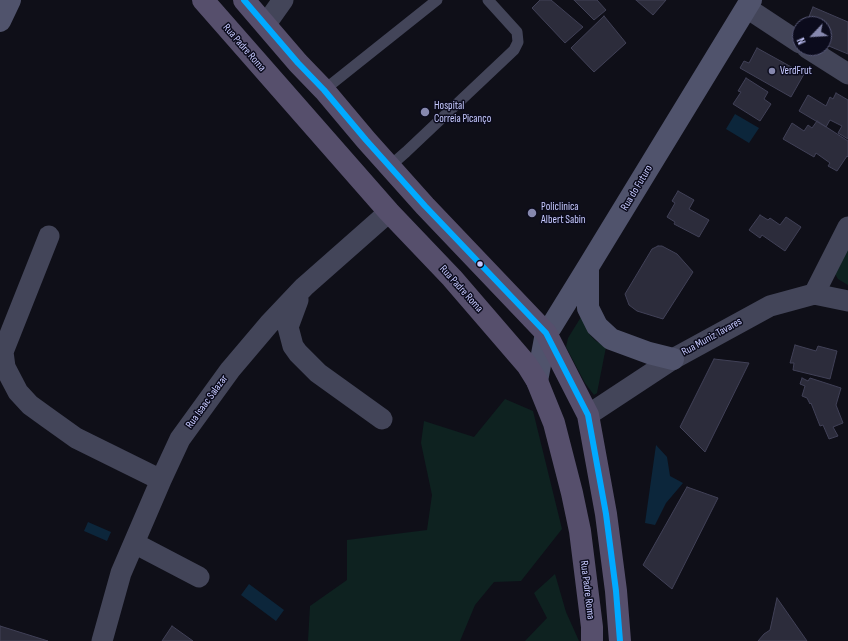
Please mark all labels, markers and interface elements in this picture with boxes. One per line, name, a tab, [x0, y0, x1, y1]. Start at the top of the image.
north arrow	[792, 16, 832, 56]
street label: Rua Padre Roma	[220, 21, 268, 75]
text: N	[794, 35, 809, 46]
place label: VerdFrut	[780, 64, 812, 78]
marker: VerdFrut	[767, 66, 777, 76]
place label: Hospital Correia Picanço	[434, 99, 491, 125]
marker: Hospital Correia Picanço	[419, 106, 431, 118]
street label: Rua do Futuro	[618, 163, 656, 213]
place label: Policlinica Albert Sabin	[541, 200, 586, 226]
marker: Policlinica Albert Sabin	[526, 207, 538, 219]
unlabelled marker	[475, 259, 485, 269]
street label: Rua Padre Roma	[436, 263, 486, 315]
street label: Rua Muniz Tavares	[680, 315, 744, 359]
street label: Rua Isaac Salazar	[183, 373, 231, 431]
street label: Rua Padre Roma	[577, 560, 597, 620]

